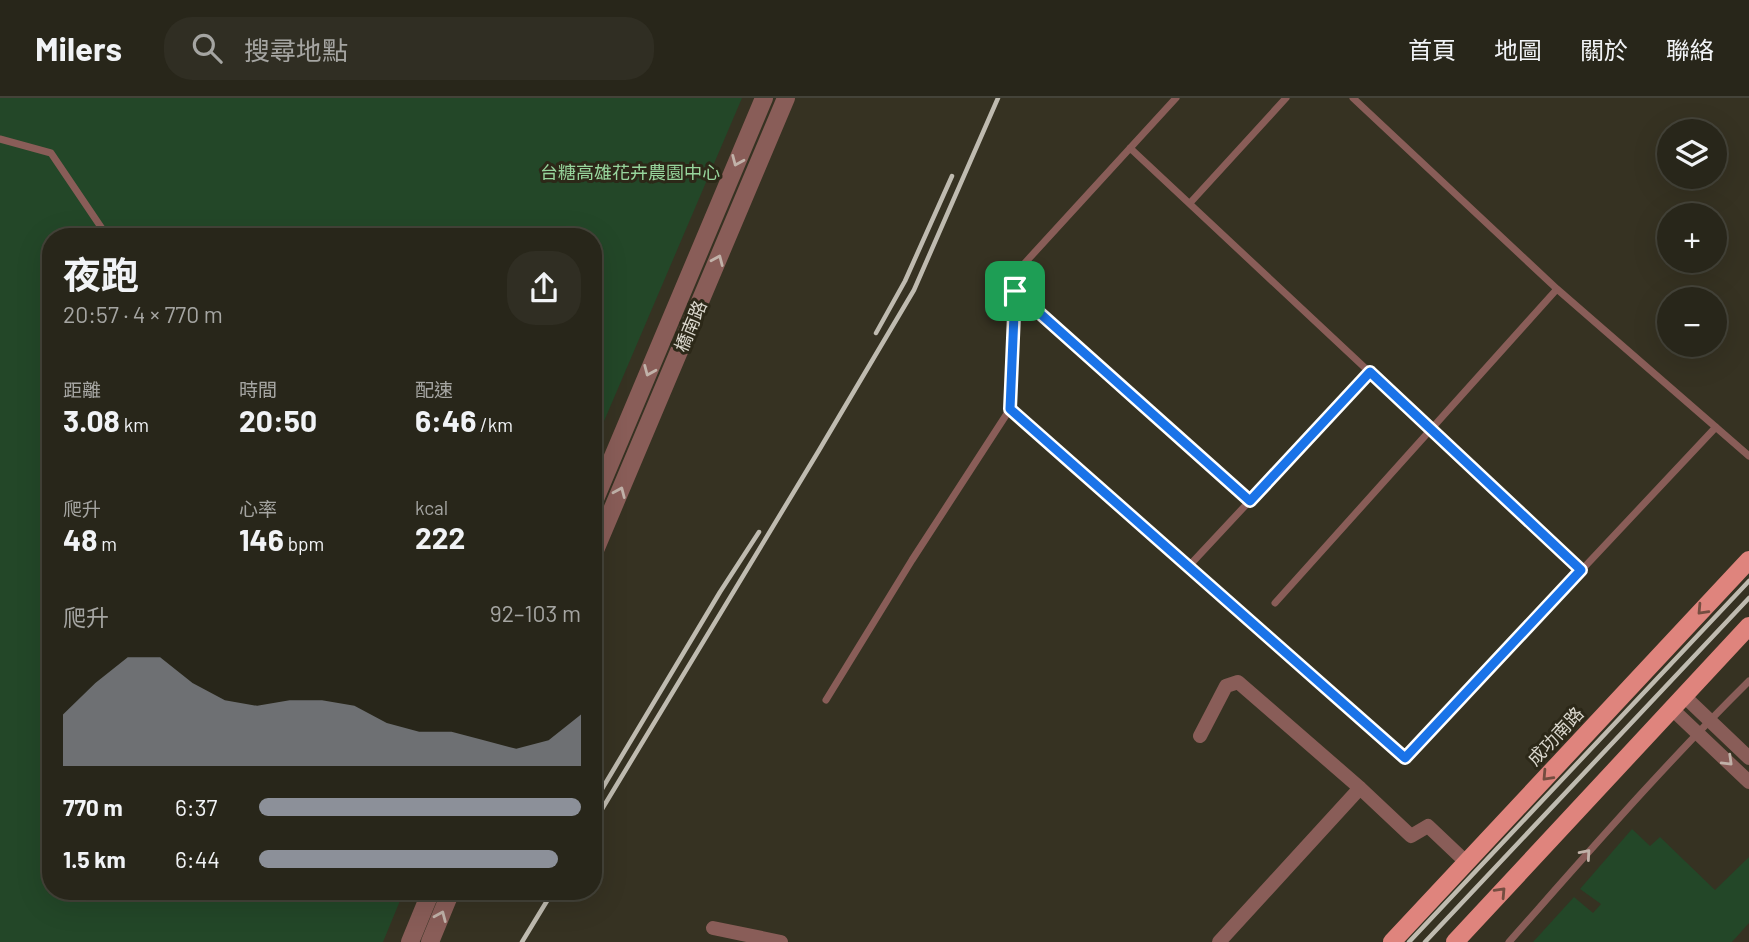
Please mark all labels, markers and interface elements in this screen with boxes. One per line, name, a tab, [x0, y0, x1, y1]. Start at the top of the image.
search box	[164, 17, 654, 80]
text: Milers	[35, 28, 122, 68]
icon: search	[188, 29, 226, 67]
text: 搜尋地點	[244, 34, 348, 65]
text: 首頁	[1408, 35, 1456, 64]
text: 地圖	[1494, 35, 1542, 64]
text: 關於	[1580, 35, 1628, 64]
text: 聯絡	[1666, 35, 1714, 64]
map controls	[1657, 119, 1727, 357]
button: layers	[1657, 119, 1727, 189]
one-way arrow	[732, 154, 746, 166]
park label: 台糖高雄花卉農園中心	[540, 161, 720, 183]
button: +	[1657, 203, 1727, 273]
text: 夜跑	[63, 251, 139, 297]
button: share	[507, 251, 581, 325]
one-way arrow	[710, 255, 724, 267]
pin	[985, 261, 1045, 321]
icon: arrive	[996, 272, 1034, 310]
button: −	[1657, 287, 1727, 357]
street label: 橋南路	[669, 297, 711, 355]
text: 20:57 · 4 × 770 m	[63, 300, 223, 328]
one-way arrow	[644, 364, 658, 376]
text: 距離	[63, 378, 101, 401]
text: 時間	[239, 378, 277, 401]
text: 配速	[415, 378, 453, 401]
text: 3.08	[63, 402, 120, 438]
text: 20:50	[239, 402, 317, 438]
text: 6:46	[415, 402, 476, 438]
text: km	[120, 413, 149, 436]
text: /km	[476, 413, 513, 436]
one-way arrow	[612, 487, 626, 499]
text: kcal	[415, 496, 448, 519]
text: 爬升	[63, 497, 101, 520]
text: 心率	[239, 497, 277, 520]
text: 222	[415, 519, 465, 555]
text: 48	[63, 521, 97, 557]
text: 146	[239, 521, 284, 557]
text: m	[97, 532, 117, 555]
text: bpm	[284, 532, 324, 555]
text: 92–103 m	[490, 599, 581, 627]
one-way arrow	[1698, 602, 1711, 615]
text: 爬升	[63, 603, 109, 631]
street label: 成功南路	[1522, 702, 1588, 770]
one-way arrow	[1720, 753, 1733, 766]
one-way arrow	[1542, 768, 1555, 781]
text: 770 m	[63, 793, 123, 821]
text: 6:37	[175, 793, 217, 821]
text: 1.5 km	[63, 845, 126, 873]
text: 6:44	[175, 845, 220, 873]
one-way arrow	[1578, 849, 1590, 862]
one-way arrow	[1493, 887, 1505, 900]
one-way arrow	[432, 911, 446, 923]

